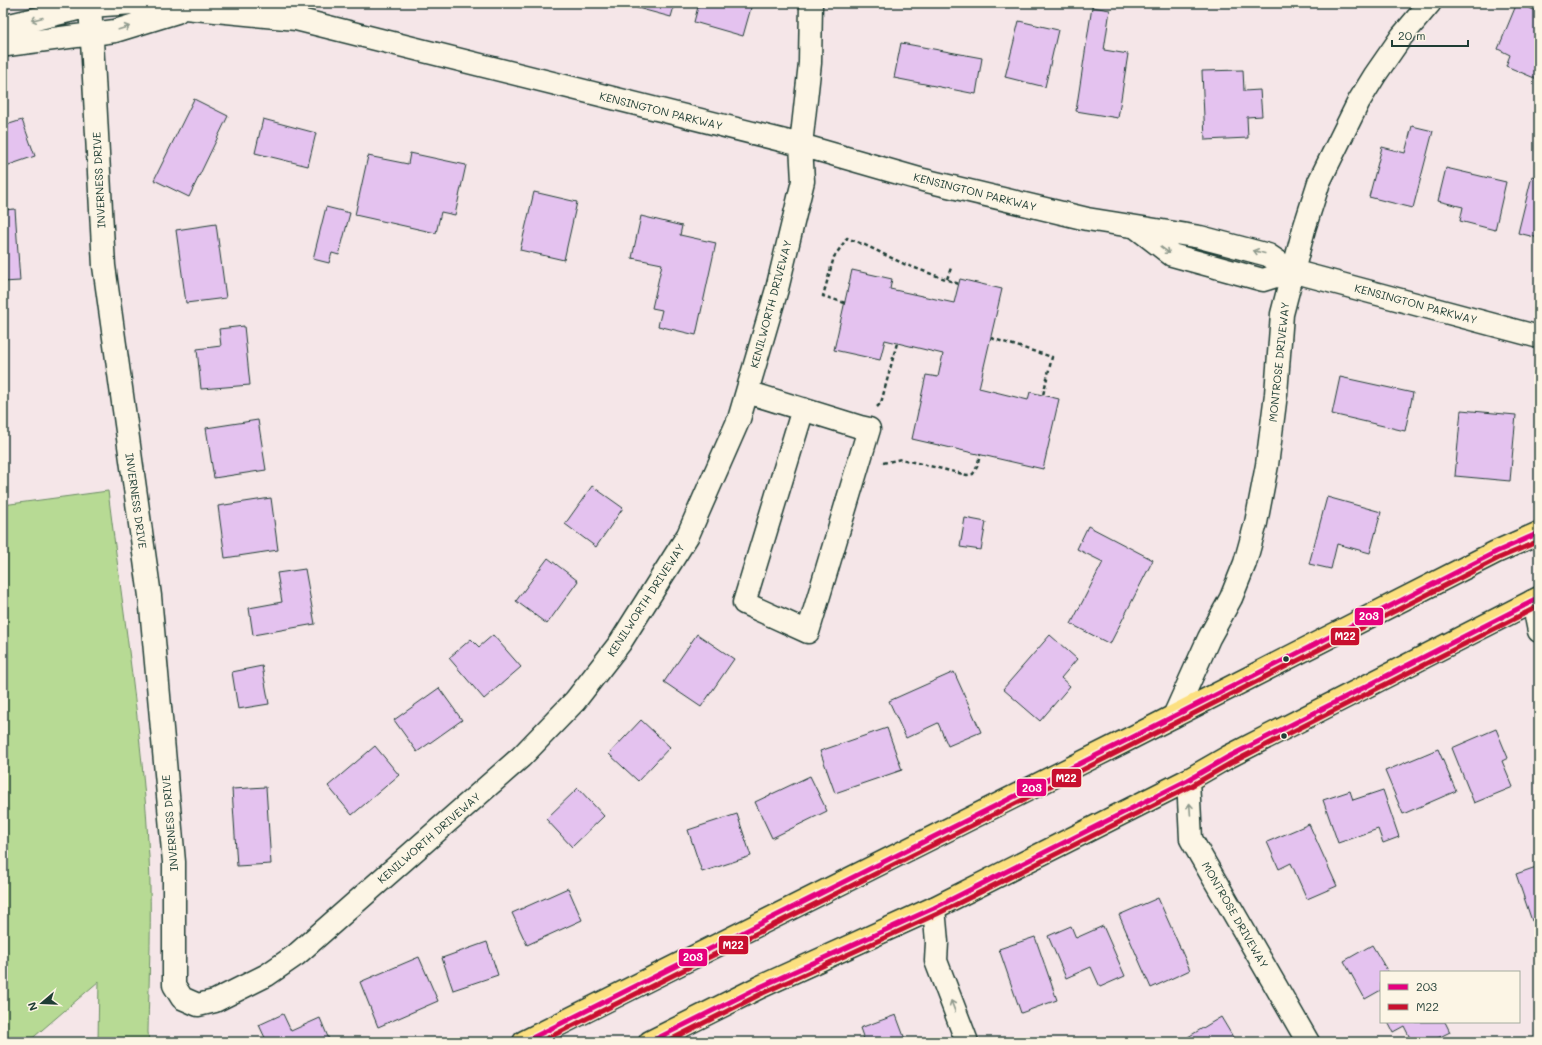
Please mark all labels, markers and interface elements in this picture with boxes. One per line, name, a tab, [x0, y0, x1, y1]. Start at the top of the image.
one-way arrow	[30, 15, 43, 23]
scale bar	[1392, 22, 1468, 48]
one-way arrow	[118, 24, 131, 31]
text: 20 m	[1398, 27, 1426, 43]
street label: KENSINGTON PARKWAY	[598, 88, 724, 133]
street label: INVERNESS DRIVE	[88, 131, 109, 229]
street label: KENSINGTON PARKWAY	[912, 169, 1038, 214]
street label: KENILWORTH DRIVEWAY	[746, 238, 795, 370]
one-way arrow	[1160, 246, 1171, 254]
one-way arrow	[1252, 248, 1265, 256]
street label: KENSINGTON PARKWAY	[1353, 280, 1479, 327]
street label: MONTROSE DRIVEWAY	[1265, 301, 1292, 423]
street label: INVERNESS DRIVE	[122, 452, 151, 550]
street label: KENILWORTH DRIVEWAY	[603, 540, 688, 659]
line badge: 203	[1354, 607, 1384, 626]
text: 203	[1359, 608, 1379, 623]
line badge: M22	[1330, 627, 1360, 646]
text: M22	[1334, 628, 1356, 643]
unlabelled marker	[1281, 654, 1291, 664]
unlabelled marker	[1279, 731, 1289, 741]
line badge: M22	[1051, 768, 1082, 788]
text: M22	[1055, 770, 1077, 785]
street label: INVERNESS DRIVE	[158, 774, 181, 872]
line badge: 203	[1016, 778, 1047, 797]
text: 203	[1022, 780, 1042, 795]
street label: KENILWORTH DRIVEWAY	[374, 789, 483, 887]
one-way arrow	[1186, 803, 1193, 816]
street label: MONTROSE DRIVEWAY	[1199, 859, 1272, 971]
line badge: M22	[718, 935, 749, 955]
text: M22	[722, 937, 744, 952]
line badge: 203	[678, 948, 708, 967]
text: 203	[683, 949, 703, 964]
legend	[1380, 971, 1520, 1023]
text: 203	[1416, 978, 1437, 994]
north arrow	[22, 983, 62, 1023]
text: M22	[1416, 998, 1439, 1014]
text: N	[24, 1000, 41, 1013]
one-way arrow	[948, 1000, 956, 1012]

